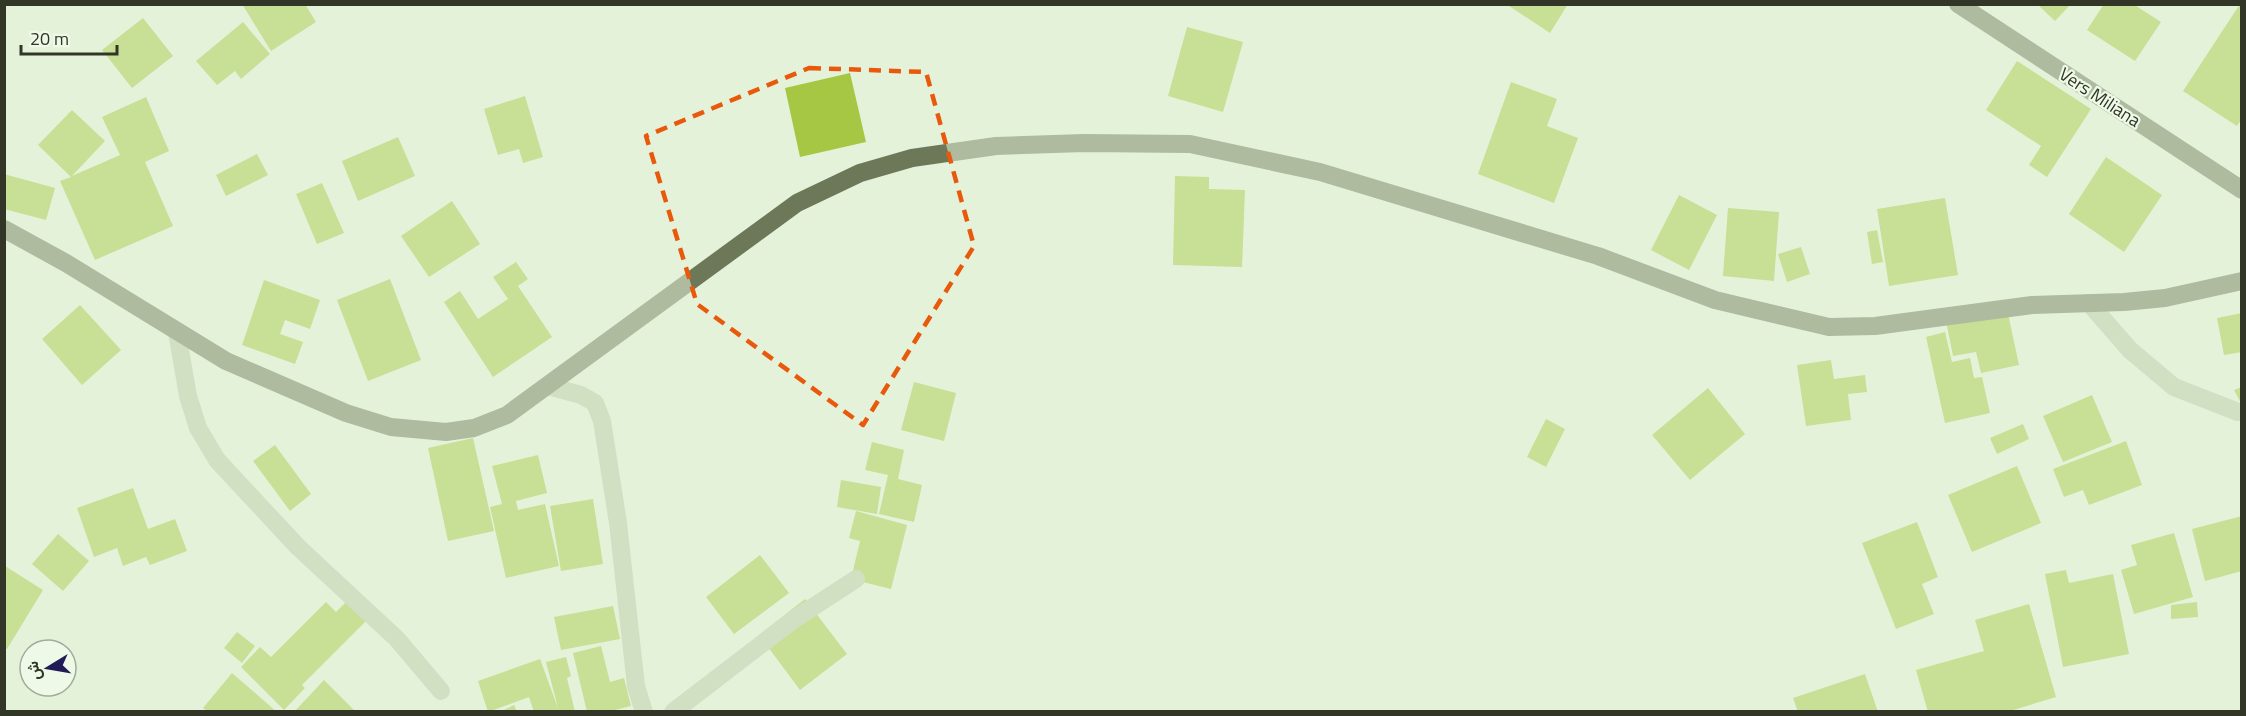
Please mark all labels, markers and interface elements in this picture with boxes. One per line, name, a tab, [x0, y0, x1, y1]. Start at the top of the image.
scale bar	[21, 18, 117, 56]
text: 20 m	[30, 25, 69, 52]
street label: Vers Miliana	[2054, 61, 2146, 133]
north arrow	[18, 638, 78, 698]
text: ش	[20, 659, 47, 683]

